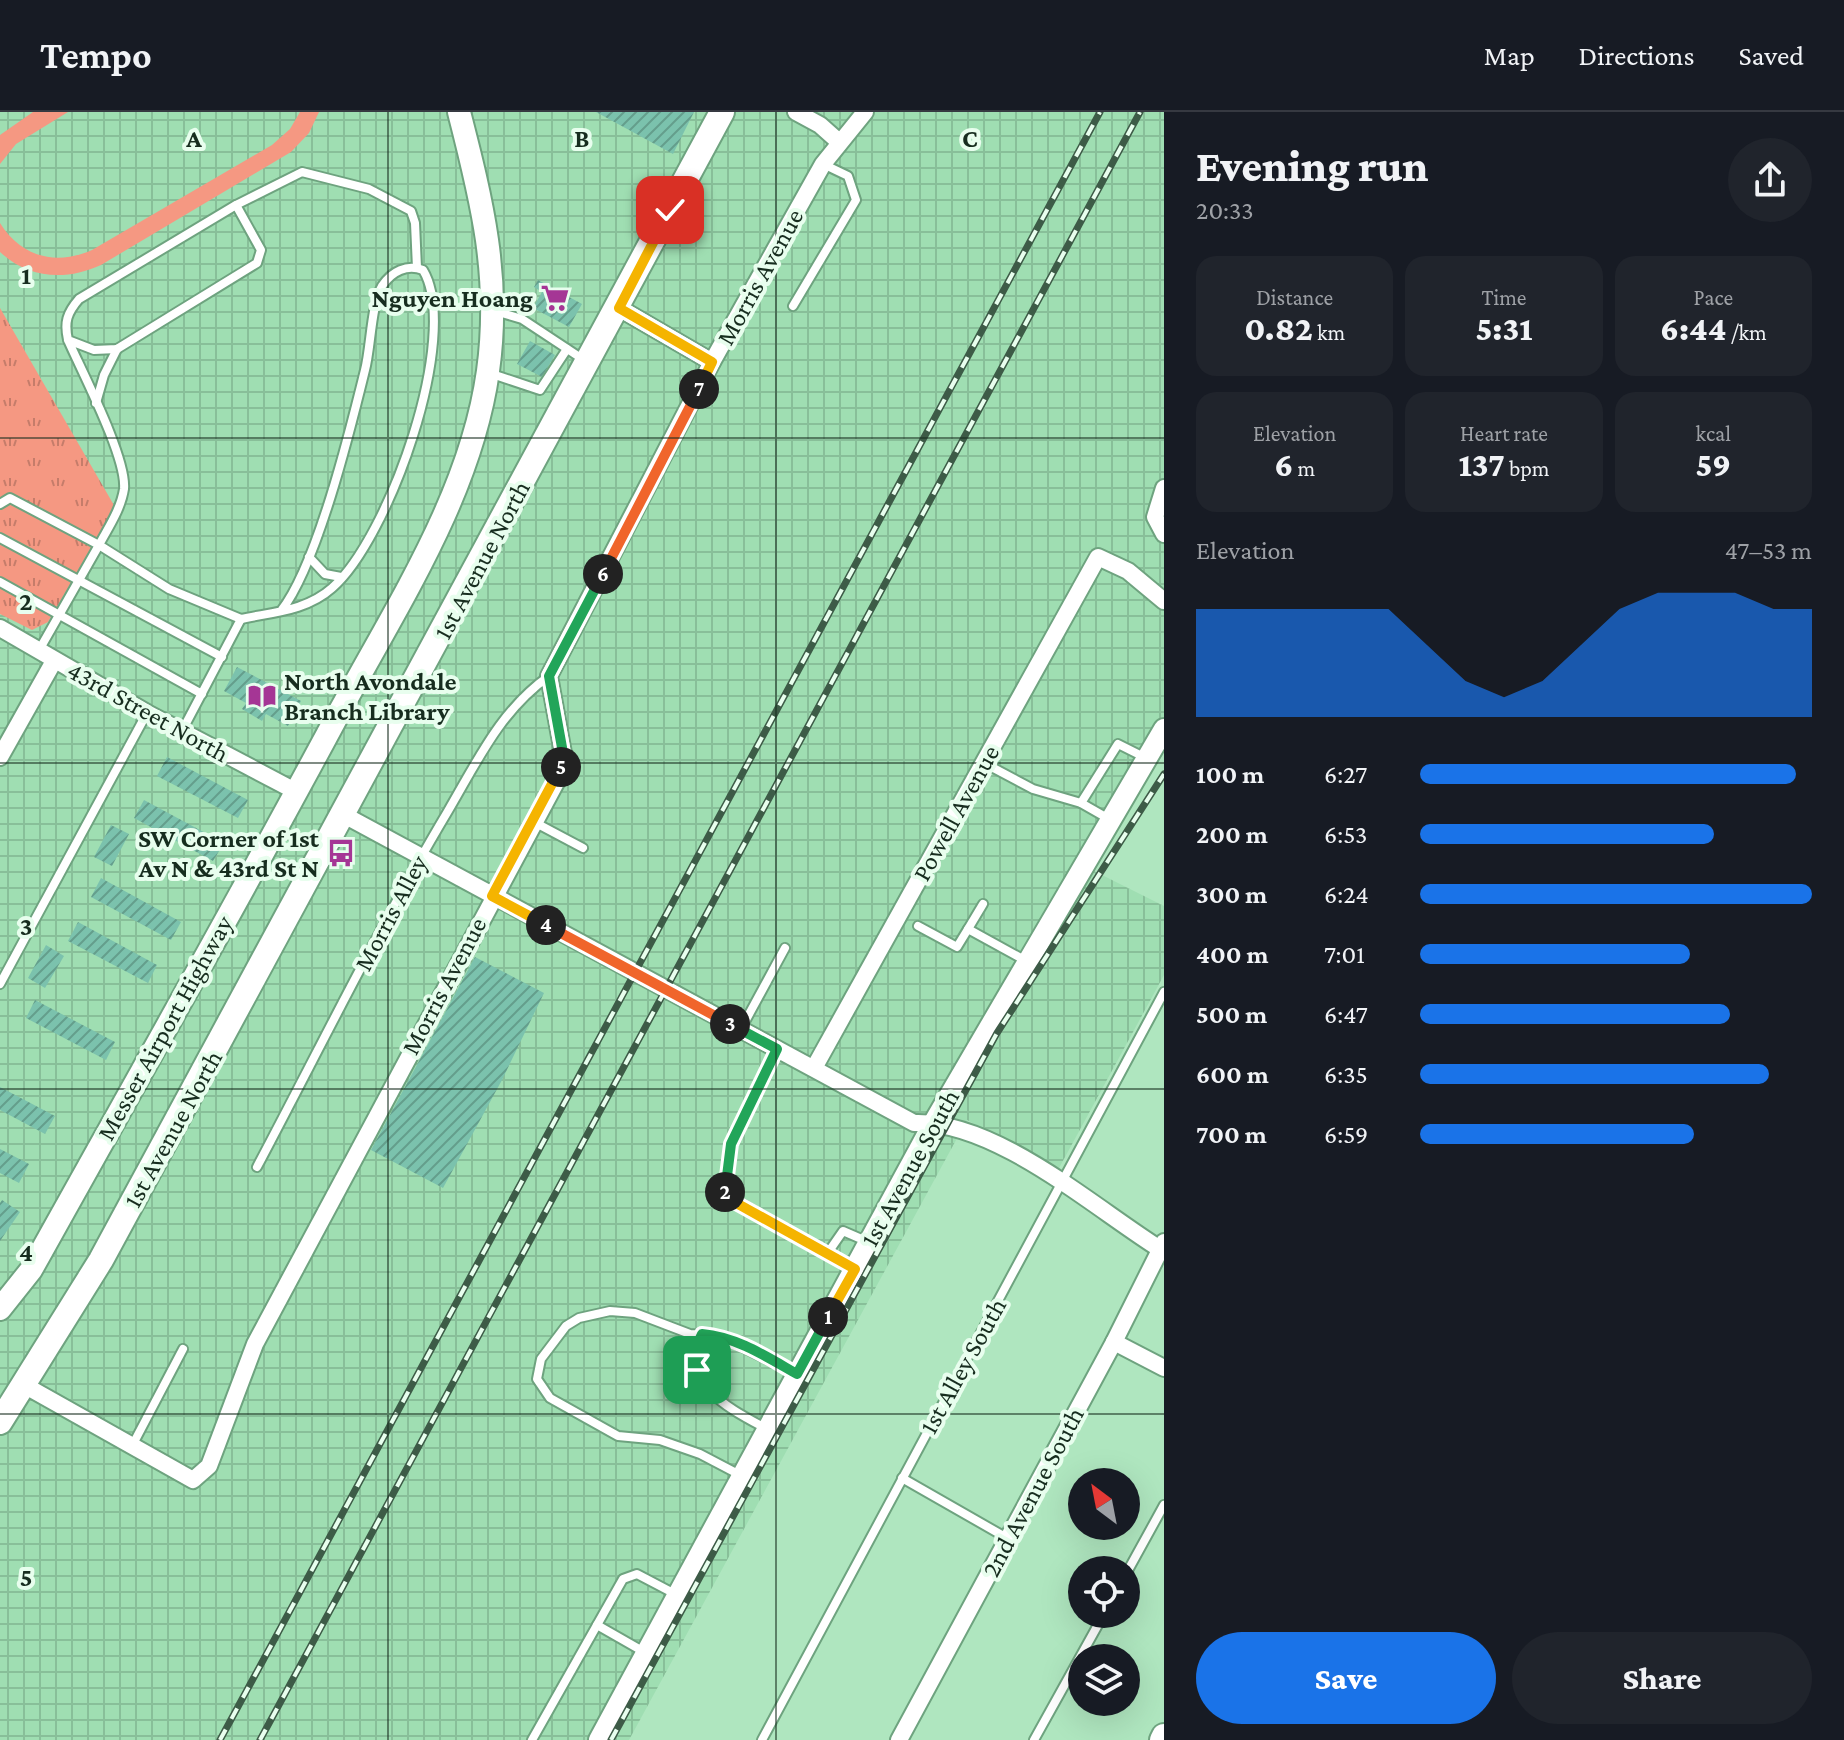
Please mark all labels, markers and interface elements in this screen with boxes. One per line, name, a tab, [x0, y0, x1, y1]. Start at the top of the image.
text: Tempo	[40, 34, 152, 76]
text: Map	[1484, 40, 1535, 71]
text: Directions	[1579, 40, 1694, 71]
text: Saved	[1738, 40, 1804, 71]
text: A	[185, 124, 202, 153]
text: B	[574, 124, 590, 153]
text: C	[962, 124, 978, 153]
button: share	[1728, 138, 1812, 222]
text: Evening run	[1196, 142, 1428, 190]
pin	[636, 176, 704, 244]
icon: check	[648, 188, 692, 232]
text: 20:33	[1196, 196, 1254, 225]
street label: Morris Avenue	[711, 204, 809, 350]
text: 1	[21, 261, 31, 290]
supermarket icon: Nguyen Hoang	[540, 283, 570, 313]
place label: Nguyen Hoang	[371, 284, 533, 313]
text: Distance	[1256, 285, 1333, 310]
text: Time	[1481, 285, 1527, 310]
text: Pace	[1694, 285, 1733, 310]
text: 0.82	[1244, 310, 1313, 347]
text: 5:31	[1475, 310, 1533, 347]
text: 6:44	[1660, 310, 1727, 347]
text: km	[1313, 320, 1345, 345]
text: /km	[1727, 320, 1767, 345]
pin: 7	[679, 369, 719, 409]
text: 7	[694, 376, 704, 401]
text: Elevation	[1253, 421, 1336, 446]
text: Heart rate	[1460, 421, 1548, 446]
text: kcal	[1696, 421, 1731, 446]
text: 6	[1274, 446, 1293, 483]
text: 137	[1458, 446, 1505, 483]
text: 59	[1695, 446, 1731, 483]
text: m	[1293, 456, 1315, 481]
text: bpm	[1505, 456, 1550, 481]
street label: 1st Avenue North	[428, 476, 536, 644]
text: Elevation	[1196, 536, 1294, 565]
text: 47–53 m	[1725, 536, 1812, 565]
pin: 6	[583, 554, 623, 594]
text: 6	[597, 561, 609, 586]
text: 2	[19, 587, 33, 616]
street label: 43rd Street North	[62, 656, 234, 768]
place label: North Avondale Branch Library	[284, 667, 457, 726]
library icon: North Avondale Branch Library	[247, 681, 277, 711]
street label: Powell Avenue	[907, 740, 1005, 886]
pin: 5	[541, 747, 581, 787]
text: 5	[556, 754, 566, 779]
text: 100 m	[1196, 760, 1264, 789]
text: 6:27	[1324, 760, 1367, 789]
text: 200 m	[1196, 820, 1268, 849]
text: 6:53	[1324, 820, 1367, 849]
place label: SW Corner of 1st Av N & 43rd St N	[138, 824, 320, 883]
bus stop icon: SW Corner of 1st Av N & 43rd St N	[326, 838, 356, 868]
street label: Morris Alley	[348, 849, 434, 976]
text: 300 m	[1196, 880, 1267, 909]
text: 6:24	[1324, 880, 1369, 909]
pin: 4	[526, 905, 566, 945]
street label: Messer Airport Highway	[91, 910, 239, 1145]
text: 3	[20, 912, 32, 941]
street label: Morris Avenue	[396, 912, 492, 1060]
text: 4	[540, 912, 552, 937]
text: 400 m	[1196, 940, 1269, 969]
text: 7:01	[1324, 940, 1365, 969]
text: 500 m	[1196, 1000, 1267, 1029]
text: 6:47	[1324, 1000, 1368, 1029]
pin: 3	[710, 1004, 750, 1044]
text: 3	[725, 1011, 735, 1036]
street label: 1st Avenue North	[118, 1045, 228, 1213]
text: 600 m	[1196, 1060, 1269, 1089]
text: 6:35	[1324, 1060, 1368, 1089]
street label: 1st Avenue South	[855, 1084, 965, 1252]
text: 700 m	[1196, 1120, 1267, 1149]
text: 6:59	[1324, 1120, 1368, 1149]
pin: 2	[705, 1172, 745, 1212]
text: 2	[719, 1179, 731, 1204]
text: 4	[19, 1238, 33, 1267]
street label: 1st Alley South	[914, 1293, 1012, 1439]
pin: 1	[808, 1297, 848, 1337]
text: 1	[824, 1304, 832, 1329]
pin	[663, 1336, 731, 1404]
icon: arrive	[675, 1348, 719, 1392]
street label: 2nd Avenue South	[976, 1402, 1090, 1582]
north arrow	[1068, 1468, 1140, 1540]
map controls	[1068, 1468, 1140, 1716]
button: locate	[1068, 1556, 1140, 1628]
text: 5	[20, 1563, 32, 1592]
button: Save	[1196, 1632, 1496, 1724]
button: Share	[1512, 1632, 1812, 1724]
button: layers	[1068, 1644, 1140, 1716]

